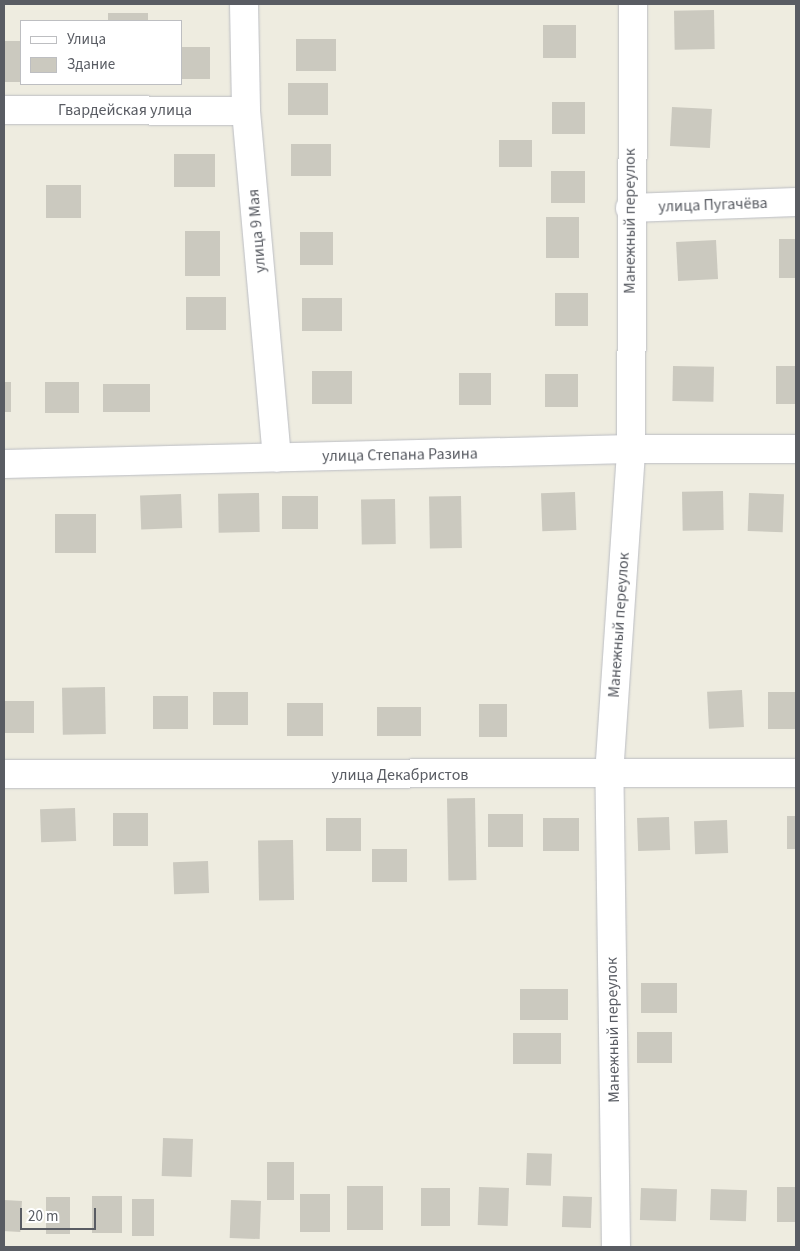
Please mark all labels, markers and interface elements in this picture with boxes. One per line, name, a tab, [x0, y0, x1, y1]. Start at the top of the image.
legend	[20, 20, 182, 85]
text: Улица	[67, 29, 106, 50]
text: Здание	[67, 54, 115, 75]
street label: Гвардейская улица	[58, 100, 192, 120]
street label: Манежный переулок	[620, 148, 640, 294]
street label: улица 9 Мая	[244, 188, 270, 274]
street label: улица Пугачёва	[658, 193, 768, 217]
street label: улица Степана Разина	[322, 444, 478, 466]
street label: Манежный переулок	[604, 552, 634, 698]
street label: улица Декабристов	[332, 765, 468, 785]
street label: Манежный переулок	[602, 957, 624, 1103]
scale bar	[22, 1198, 99, 1230]
text: 20 m	[28, 1206, 58, 1227]

